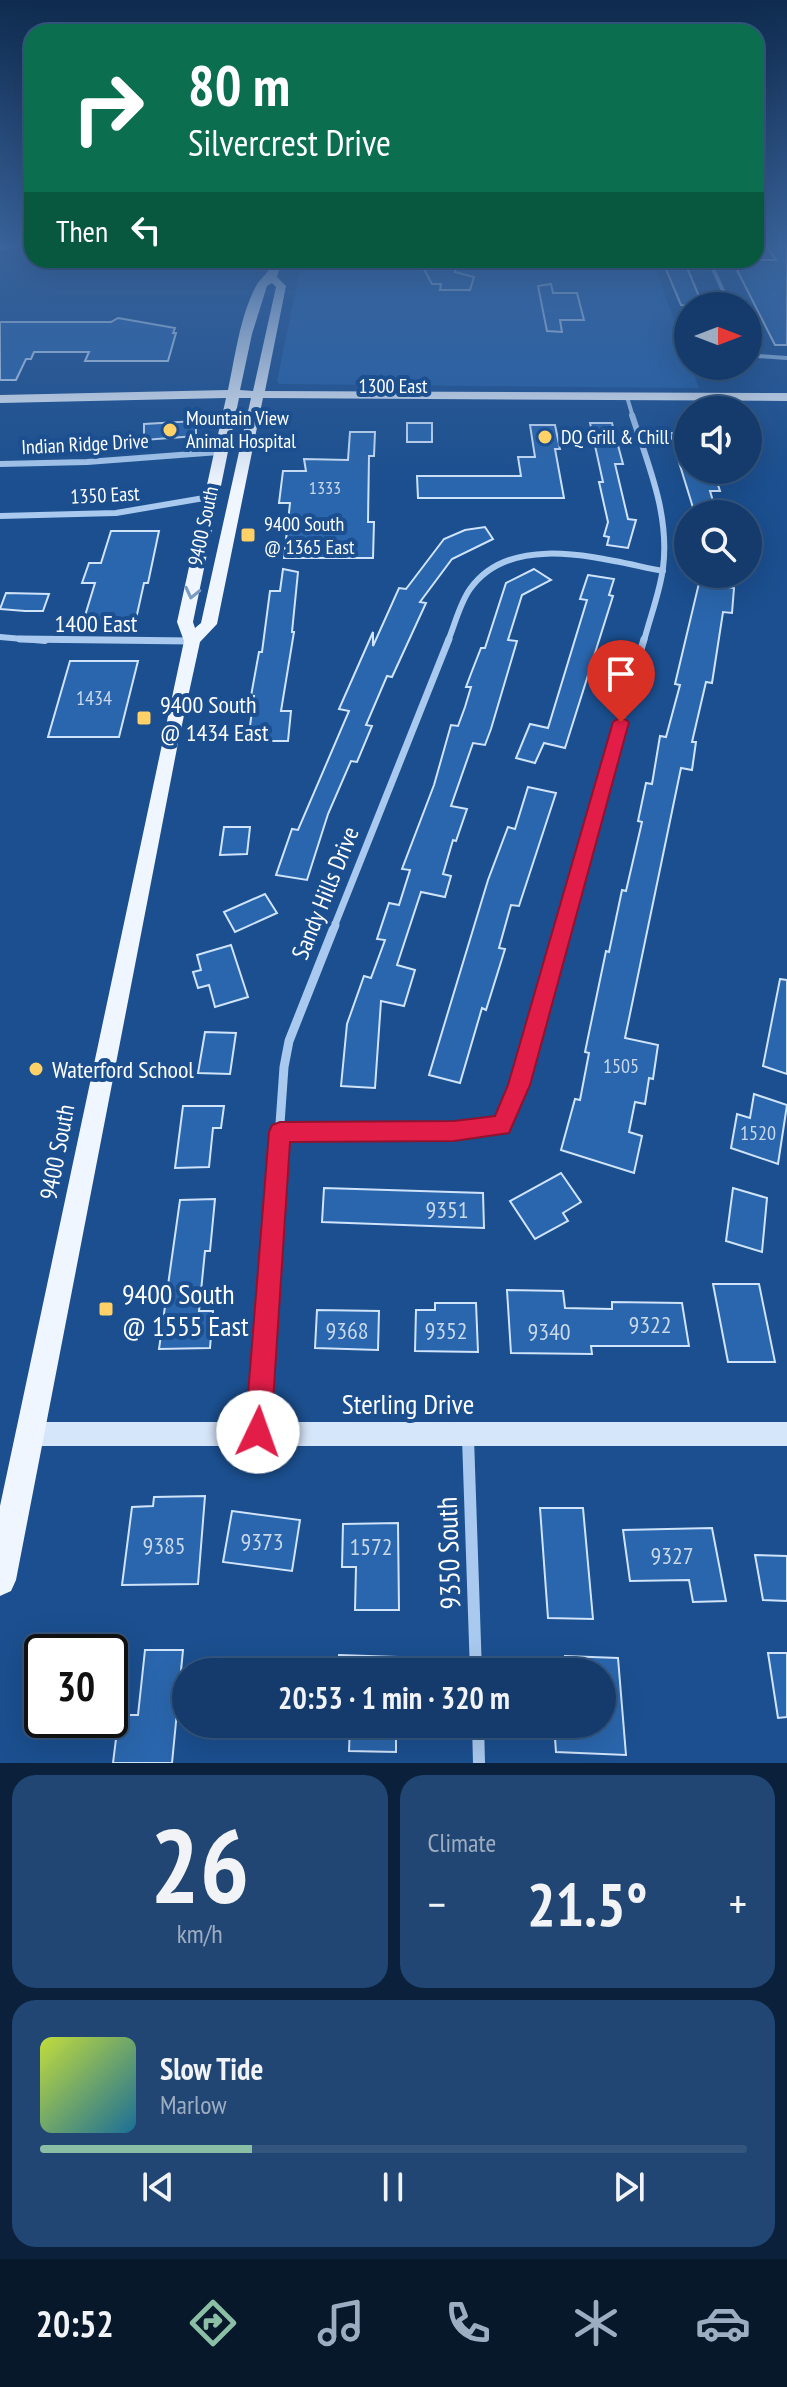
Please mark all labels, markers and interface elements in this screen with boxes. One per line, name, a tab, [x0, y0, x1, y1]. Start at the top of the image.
text: 80 m	[188, 49, 290, 121]
icon: right	[56, 56, 160, 160]
text: Silvercrest Drive	[188, 119, 391, 166]
icon: left	[124, 208, 168, 252]
text: Then	[56, 211, 108, 250]
north arrow	[674, 292, 762, 380]
map controls	[674, 292, 762, 588]
street label: 1300 East	[358, 373, 428, 399]
button: sound	[674, 396, 762, 484]
place label: Mountain View Animal Hospital	[186, 405, 296, 454]
marker: Mountain View Animal Hospital	[161, 421, 179, 439]
place label: DQ Grill & Chill	[561, 424, 669, 450]
street label: Indian Ridge Drive	[21, 428, 149, 460]
marker: DQ Grill & Chill	[536, 428, 554, 446]
house number: 1333	[309, 476, 341, 499]
street label: 1350 East	[70, 480, 141, 510]
street label: 9400 South	[182, 484, 224, 568]
button: search	[674, 500, 762, 588]
place label: 9400 South @ 1365 East	[264, 511, 355, 560]
marker: 9400 South @ 1365 East	[239, 526, 257, 544]
one-way arrow	[184, 585, 201, 599]
street label: 1400 East	[55, 608, 138, 639]
pin	[587, 640, 655, 722]
icon: arrive	[599, 652, 643, 696]
house number: 1434	[76, 685, 112, 711]
place label: 9400 South @ 1434 East	[160, 689, 269, 748]
marker: 9400 South @ 1434 East	[135, 709, 153, 727]
street label: Sandy Hills Drive	[284, 822, 366, 964]
house number: 1505	[603, 1053, 639, 1079]
place label: Waterford School	[52, 1054, 194, 1085]
marker: Waterford School	[27, 1060, 45, 1078]
street label: 9400 South	[33, 1102, 81, 1202]
house number: 1520	[740, 1120, 776, 1146]
house number: 9351	[425, 1194, 469, 1225]
place label: 9400 South @ 1555 East	[122, 1275, 249, 1344]
marker: 9400 South @ 1555 East	[97, 1300, 115, 1318]
house number: 9322	[628, 1309, 672, 1340]
house number: 9368	[325, 1315, 369, 1346]
house number: 9352	[424, 1315, 468, 1346]
house number: 9340	[527, 1316, 571, 1347]
street label: Sterling Drive	[342, 1385, 474, 1422]
position arrow	[216, 1390, 300, 1474]
street label: 9350 South	[428, 1496, 468, 1610]
house number: 9373	[240, 1526, 284, 1557]
house number: 9385	[142, 1530, 186, 1561]
house number: 1572	[349, 1531, 393, 1562]
house number: 9327	[650, 1540, 694, 1571]
speed limit sign: 30	[24, 1634, 128, 1738]
text: 20:53 · 1 min · 320 m	[278, 1678, 510, 1717]
text: 26	[150, 1797, 249, 1932]
text: Climate	[428, 1826, 496, 1859]
text: 21.5°	[527, 1865, 648, 1943]
text: −	[428, 1875, 446, 1932]
text: +	[729, 1875, 747, 1932]
text: km/h	[177, 1917, 223, 1950]
text: Slow Tide	[160, 2049, 263, 2088]
text: Marlow	[160, 2088, 226, 2121]
icon: previous	[136, 2165, 180, 2209]
icon: pause	[371, 2165, 415, 2209]
icon: next	[607, 2165, 651, 2209]
icon: directions	[185, 2295, 241, 2351]
icon: music	[313, 2295, 369, 2351]
icon: phone	[440, 2295, 496, 2351]
icon: climate	[568, 2295, 624, 2351]
icon: car	[695, 2295, 751, 2351]
text: 20:52	[36, 2300, 114, 2347]

